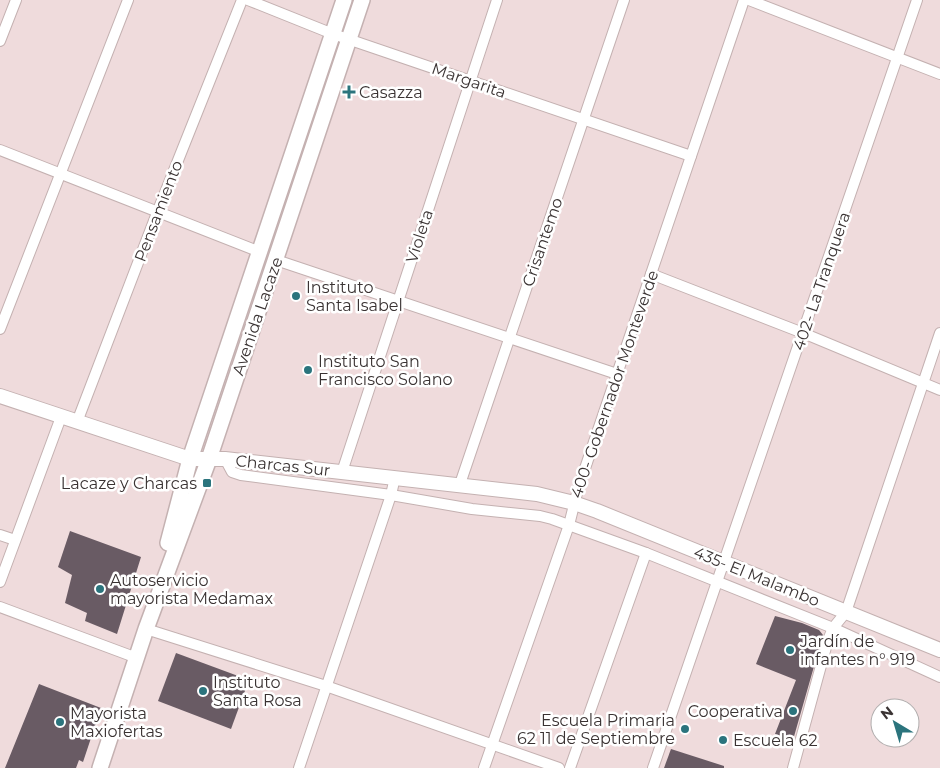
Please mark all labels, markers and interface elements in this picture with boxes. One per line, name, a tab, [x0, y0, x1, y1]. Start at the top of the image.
street label: Margarita	[429, 59, 509, 102]
place label: Casazza	[359, 83, 423, 102]
marker: Casazza	[343, 86, 355, 98]
street label: Pensamiento	[130, 158, 187, 265]
street label: Crisantemo	[518, 195, 567, 289]
street label: Violeta	[402, 207, 437, 265]
street label: 402- La Tranquera	[789, 210, 854, 353]
street label: Avenida Lacaze	[228, 255, 287, 378]
street label: 400- Gobernador Monteverde	[566, 268, 662, 501]
place label: Instituto Santa Isabel	[306, 278, 403, 315]
marker: Instituto Santa Isabel	[290, 290, 302, 302]
place label: Instituto San Francisco Solano	[318, 352, 453, 389]
marker: Instituto San Francisco Solano	[302, 364, 314, 376]
street label: Charcas Sur	[235, 451, 331, 480]
place label: Lacaze y Charcas	[61, 474, 197, 493]
marker: Lacaze y Charcas	[201, 477, 213, 489]
street label: 435- El Malambo	[691, 543, 823, 610]
place label: Autoservicio mayorista Medamax	[110, 571, 273, 608]
marker: Autoservicio mayorista Medamax	[94, 583, 106, 595]
place label: Jardín de infantes n° 919	[799, 632, 915, 669]
marker: Jardín de infantes n° 919	[784, 644, 796, 656]
place label: Instituto Santa Rosa	[213, 673, 302, 710]
marker: Instituto Santa Rosa	[197, 685, 209, 697]
north arrow	[870, 698, 920, 748]
place label: Cooperativa	[688, 702, 783, 721]
text: N	[877, 702, 897, 723]
place label: Mayorista Maxiofertas	[70, 704, 163, 741]
marker: Cooperativa	[787, 705, 799, 717]
place label: Escuela Primaria 62 11 de Septiembre	[517, 711, 675, 748]
marker: Mayorista Maxiofertas	[54, 716, 66, 728]
marker: Escuela Primaria 62 11 de Septiembre	[679, 723, 691, 735]
place label: Escuela 62	[733, 731, 818, 750]
marker: Escuela 62	[717, 734, 729, 746]

